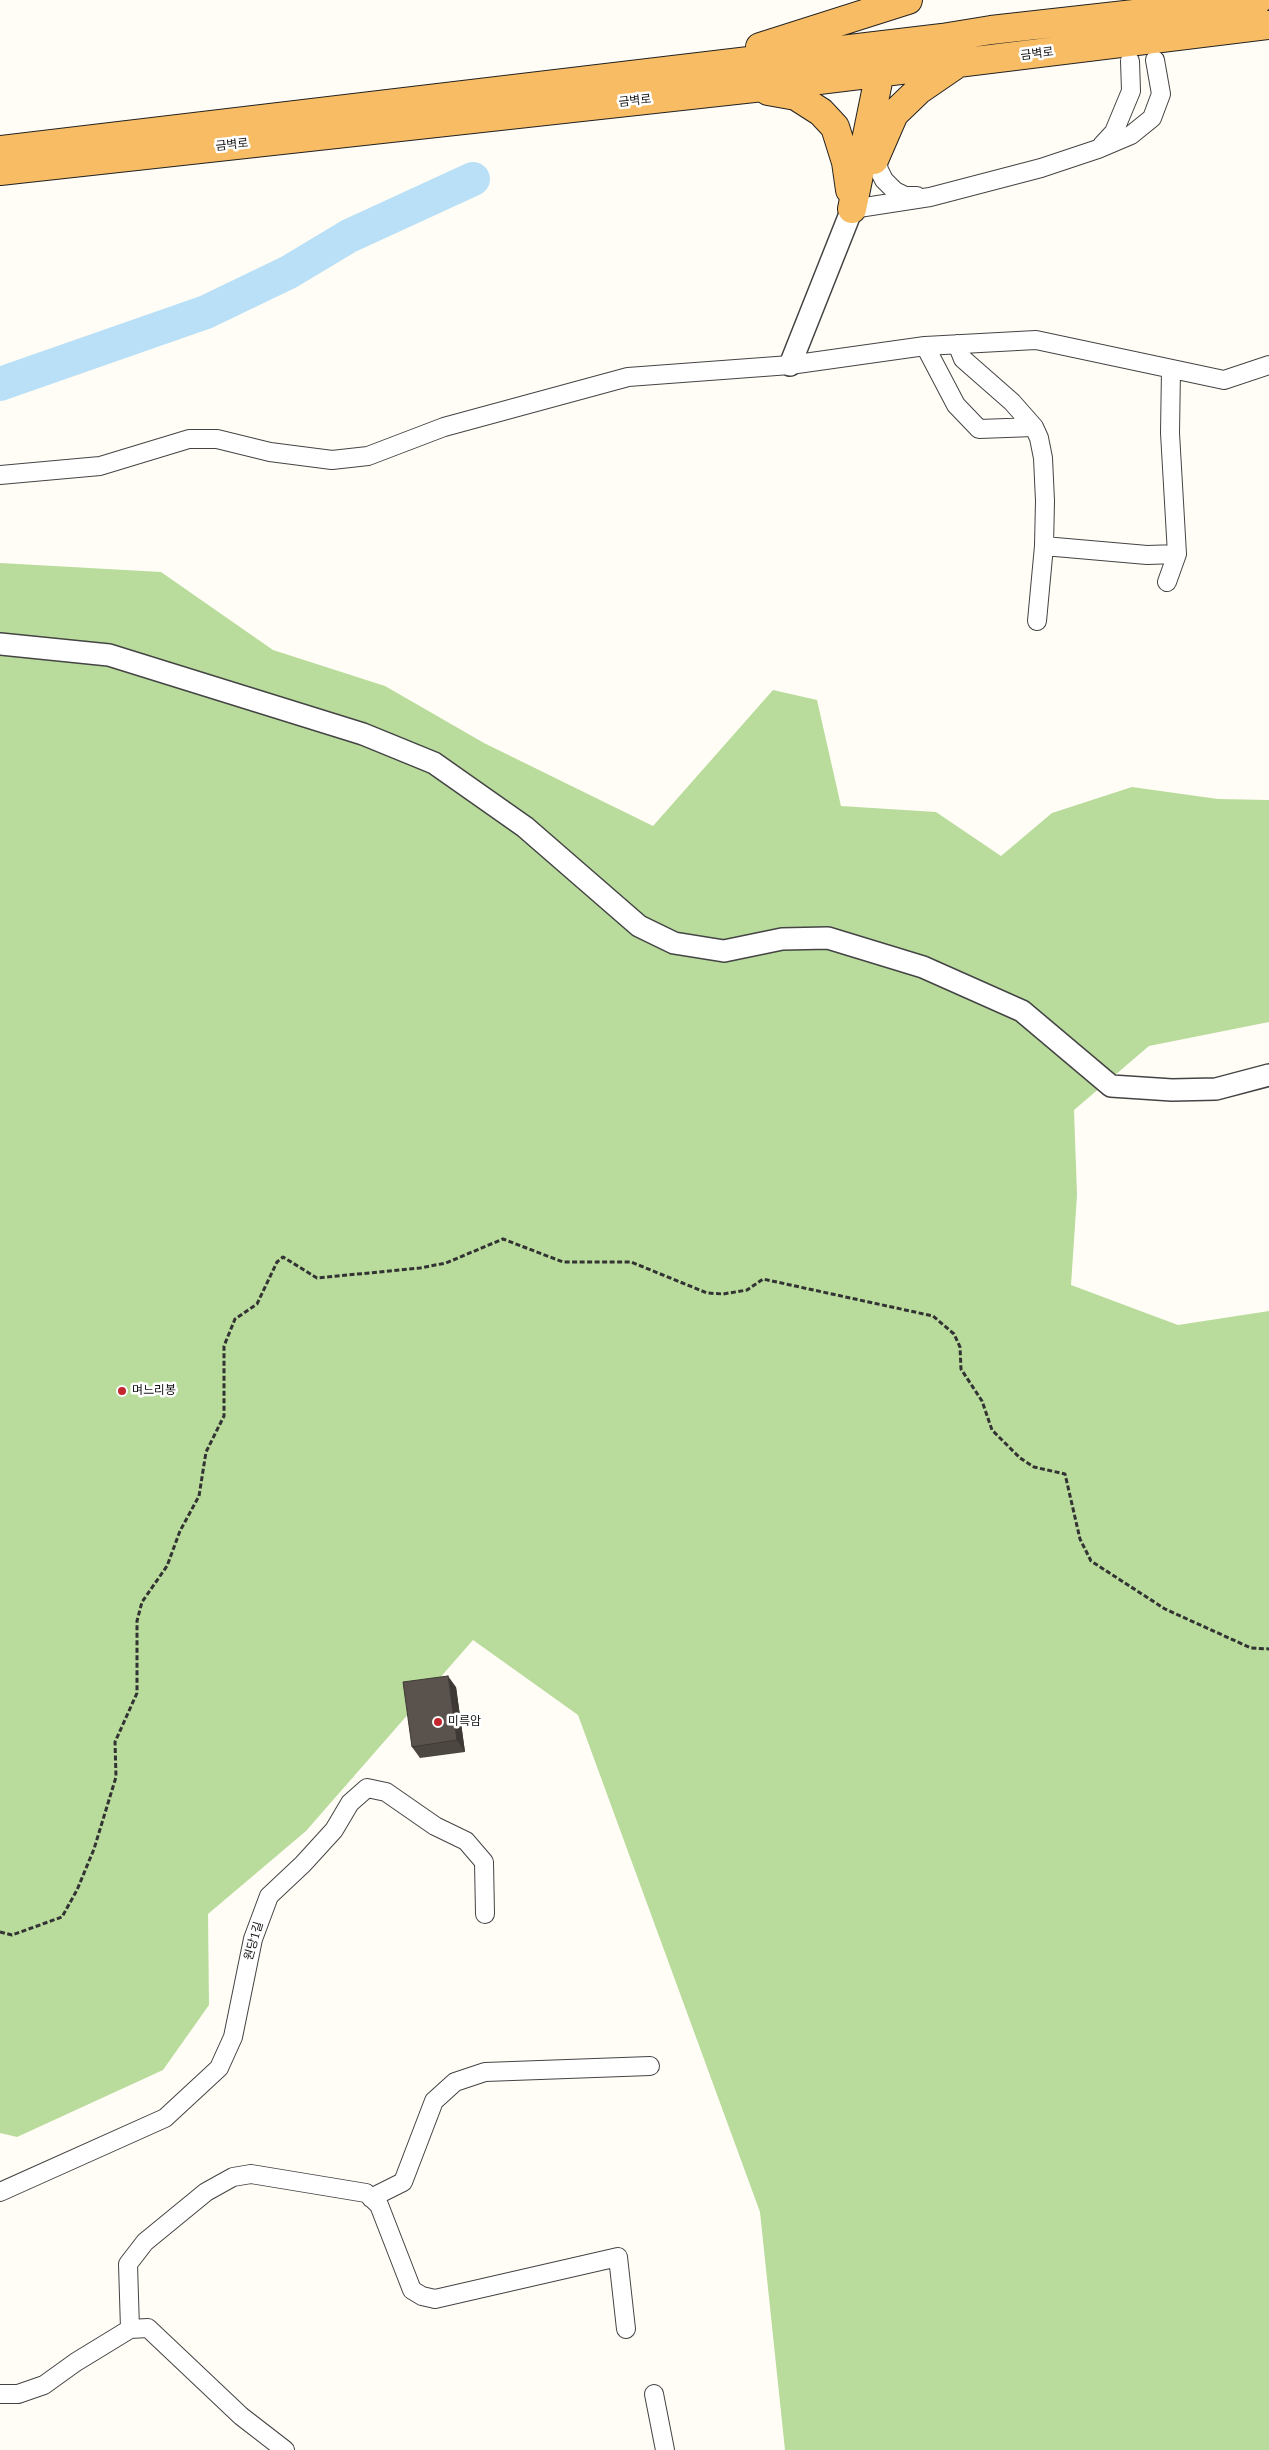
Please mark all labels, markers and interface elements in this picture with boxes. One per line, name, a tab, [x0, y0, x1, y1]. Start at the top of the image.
street label: 금벽로	[1020, 45, 1054, 63]
street label: 금벽로	[618, 92, 652, 110]
street label: 금벽로	[215, 136, 249, 154]
place label: 며느리봉	[132, 1384, 176, 1398]
marker: 며느리봉	[116, 1385, 128, 1397]
place label: 미륵암	[448, 1715, 481, 1729]
marker: 미륵암	[432, 1716, 444, 1728]
street label: 원당1길	[242, 1920, 266, 1962]

